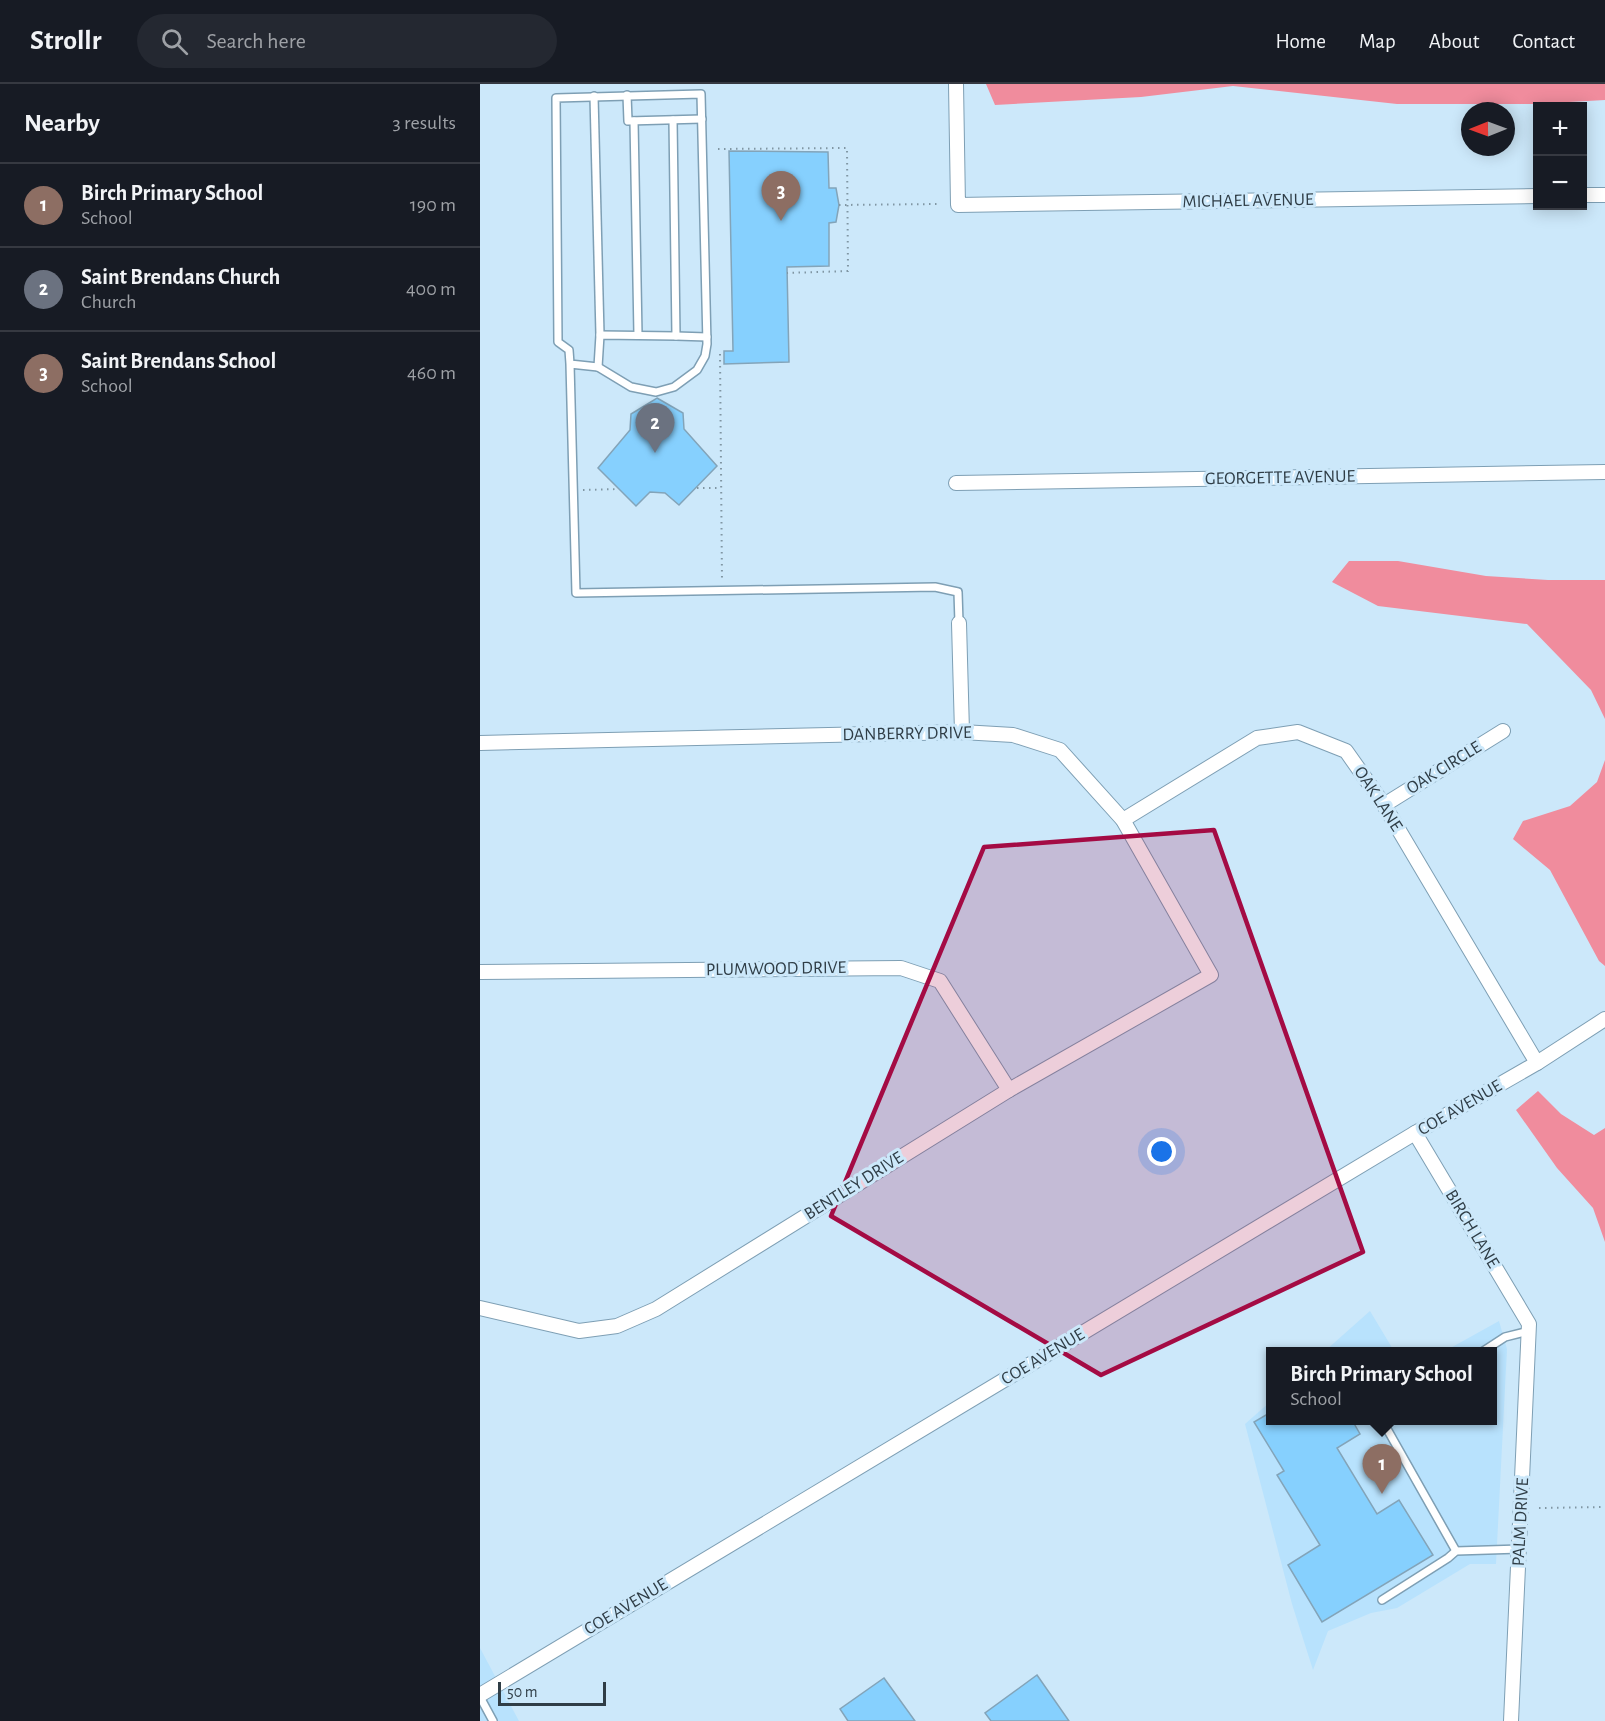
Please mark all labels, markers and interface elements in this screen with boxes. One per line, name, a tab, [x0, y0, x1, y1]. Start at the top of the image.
search box	[137, 14, 557, 68]
icon: search	[158, 25, 191, 58]
text: Strollr	[30, 27, 101, 55]
text: Search here	[206, 30, 306, 52]
text: Home	[1275, 31, 1326, 52]
text: Map	[1359, 31, 1396, 52]
text: About	[1429, 31, 1479, 52]
text: Contact	[1512, 31, 1575, 52]
north arrow	[1461, 102, 1515, 156]
map controls	[1533, 102, 1587, 210]
button: +	[1533, 102, 1587, 156]
text: Nearby	[24, 110, 100, 136]
text: 3 results	[392, 113, 456, 133]
button: −	[1533, 156, 1587, 210]
pin: 3	[762, 172, 800, 221]
text: Birch Primary School	[81, 182, 263, 204]
street label: MICHAEL AVENUE	[1182, 191, 1314, 211]
text: 1	[40, 195, 47, 215]
text: 190 m	[410, 195, 456, 215]
text: School	[81, 208, 133, 228]
text: Saint Brendans Church	[81, 266, 280, 288]
text: 2	[39, 279, 48, 299]
text: 400 m	[406, 279, 456, 299]
text: Church	[81, 292, 136, 312]
text: Saint Brendans School	[81, 350, 276, 372]
text: 3	[39, 363, 48, 383]
text: 460 m	[407, 363, 456, 383]
text: School	[81, 376, 133, 396]
pin: 2	[636, 404, 675, 453]
street label: GEORGETTE AVENUE	[1205, 468, 1356, 488]
street label: DANBERRY DRIVE	[842, 724, 972, 744]
street label: OAK CIRCLE	[1404, 738, 1485, 798]
street label: OAK LANE	[1351, 763, 1406, 835]
street label: PLUMWOOD DRIVE	[706, 959, 847, 979]
street label: COE AVENUE	[1415, 1077, 1505, 1139]
your location	[1147, 1137, 1176, 1166]
street label: BENTLEY DRIVE	[801, 1148, 907, 1224]
street label: BIRCH LANE	[1442, 1187, 1502, 1272]
street label: COE AVENUE	[998, 1325, 1088, 1389]
popup	[1266, 1347, 1497, 1425]
text: Birch Primary School	[1290, 1363, 1473, 1385]
text: School	[1290, 1389, 1342, 1409]
pin: 1	[1362, 1444, 1402, 1494]
street label: PALM DRIVE	[1510, 1477, 1532, 1567]
street label: COE AVENUE	[581, 1575, 671, 1639]
scale bar	[498, 1679, 606, 1706]
text: 50 m	[507, 1684, 538, 1700]

